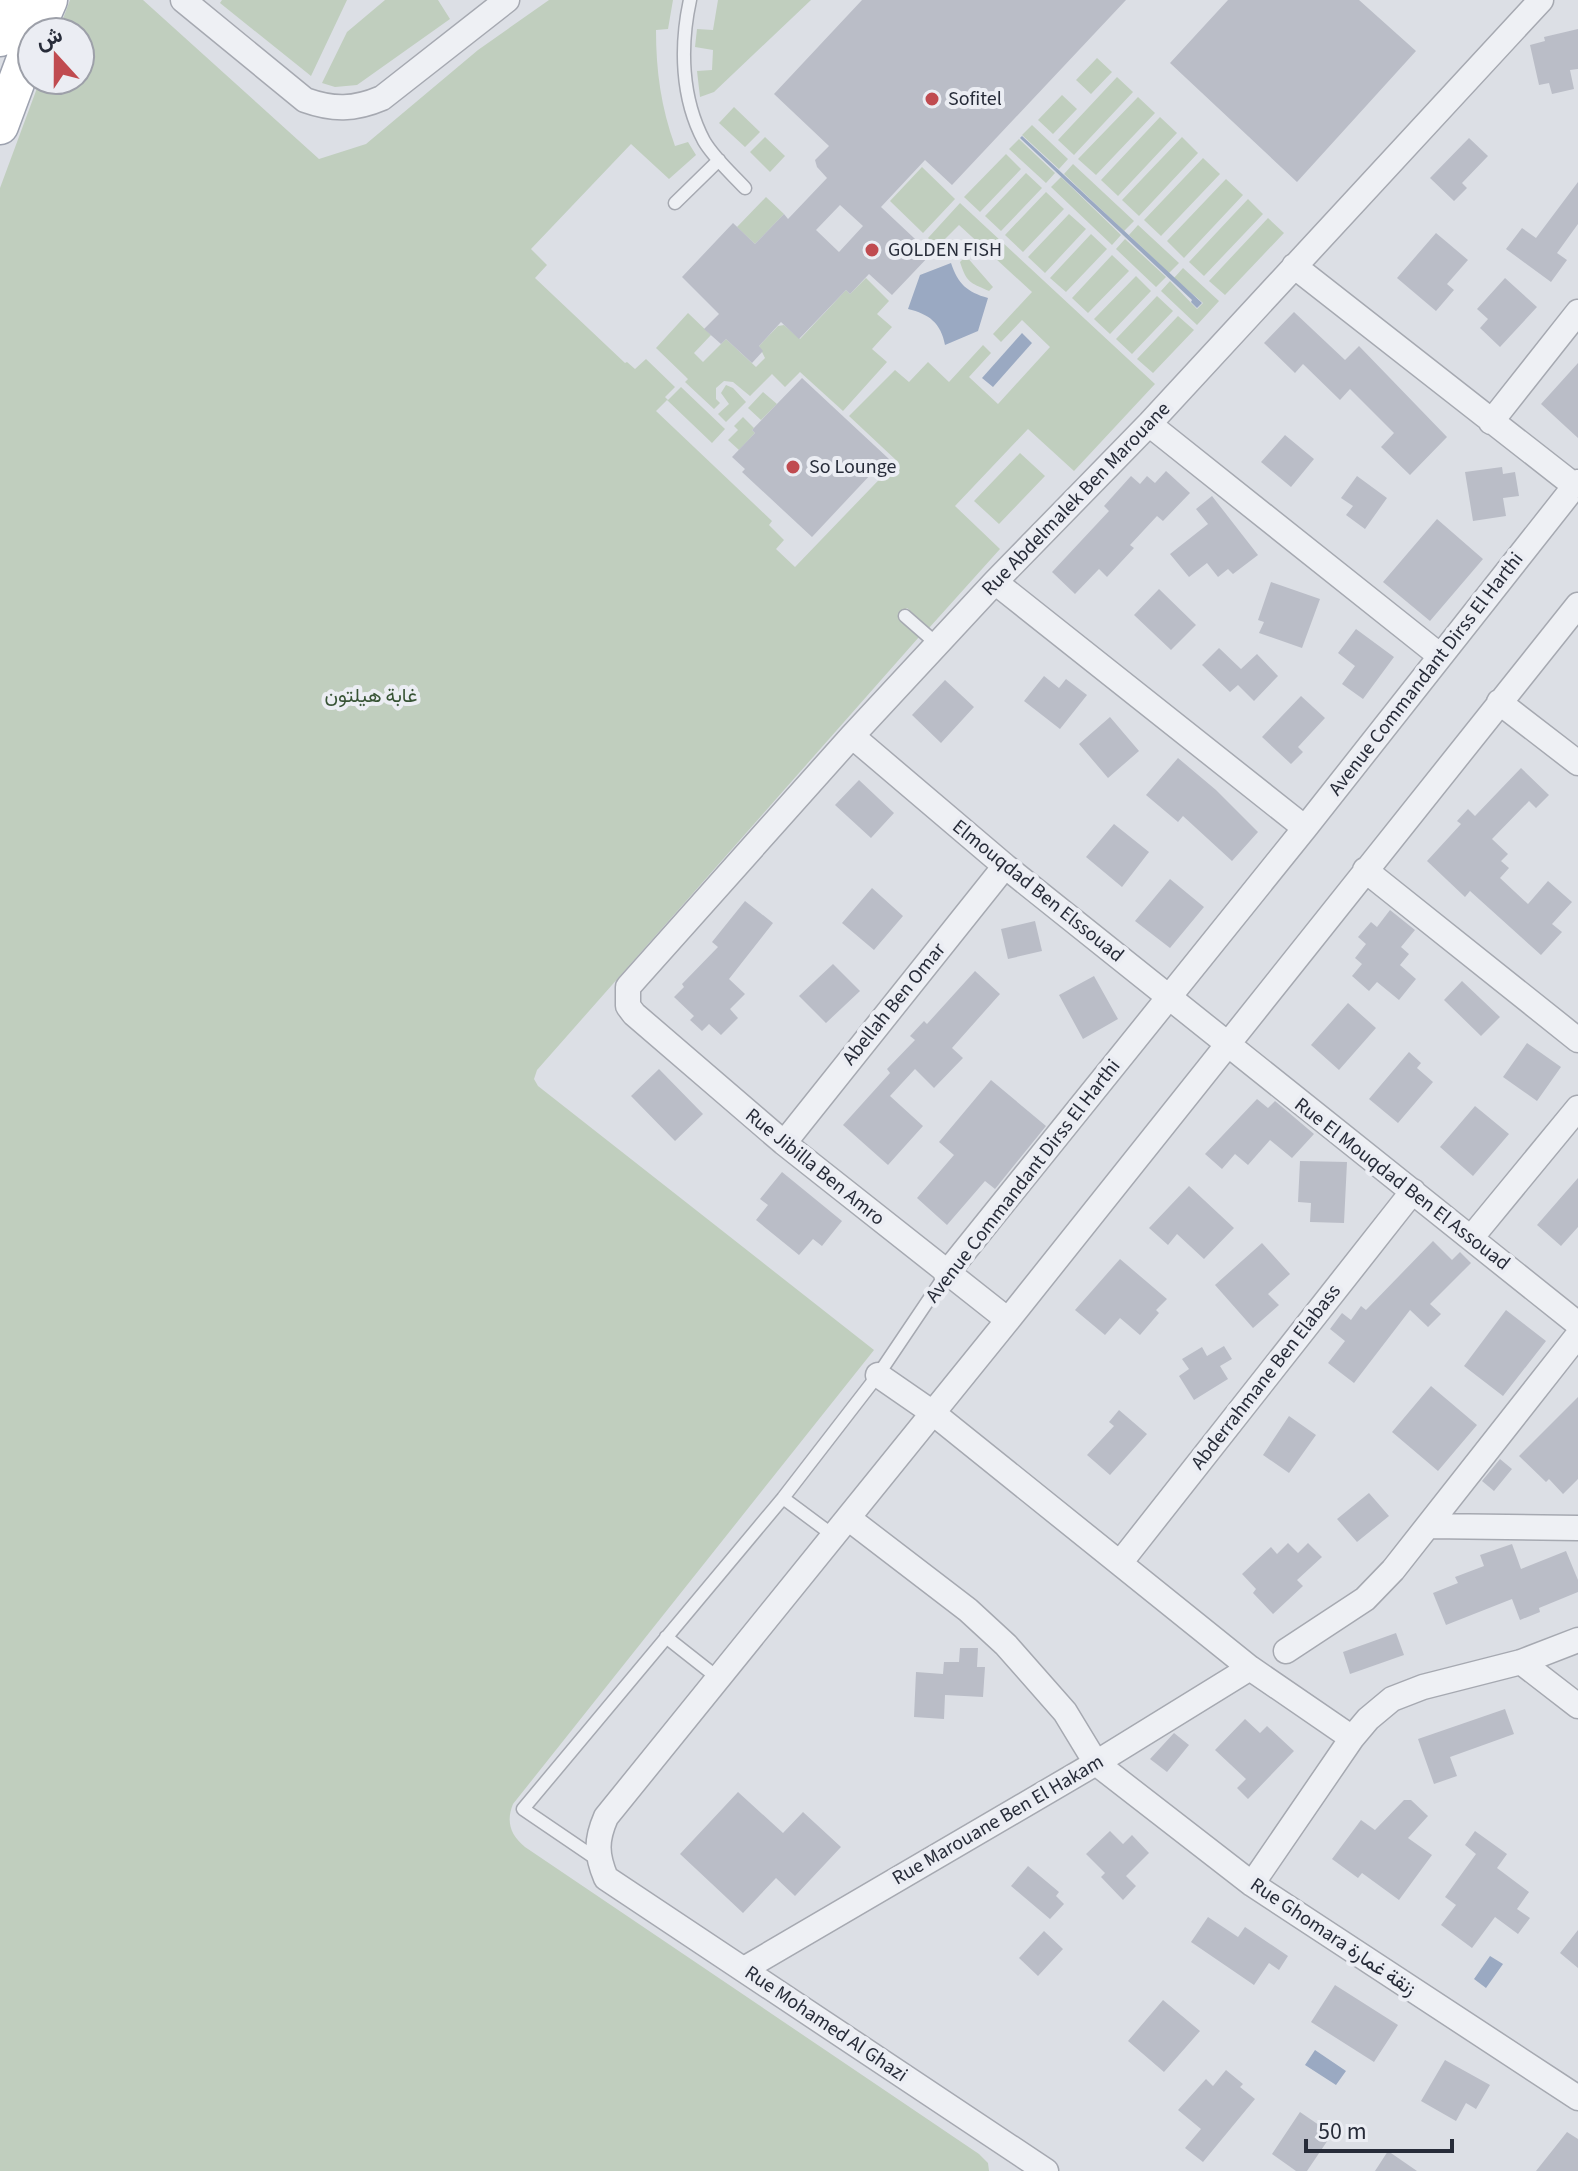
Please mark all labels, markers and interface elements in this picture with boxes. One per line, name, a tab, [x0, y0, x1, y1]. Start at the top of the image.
north arrow	[16, 16, 96, 96]
text: ش	[31, 19, 67, 58]
place label: Sofitel	[948, 85, 1002, 113]
marker: Sofitel	[923, 90, 941, 108]
place label: GOLDEN FISH	[888, 236, 1002, 264]
marker: GOLDEN FISH	[863, 241, 881, 259]
street label: Rue Abdelmalek Ben Marouane	[975, 396, 1177, 602]
place label: So Lounge	[809, 453, 896, 481]
marker: So Lounge	[784, 458, 802, 476]
street label: Avenue Commandant Dirss El Harthi	[1322, 546, 1530, 802]
park label: غابة هيلتون	[324, 682, 418, 710]
street label: Elmouqdad Ben Elssouad	[946, 813, 1130, 969]
street label: Abellah Ben Omar	[836, 937, 952, 1071]
street label: Avenue Commandant Dirss El Harthi	[919, 1053, 1127, 1309]
street label: Rue El Mouqdad Ben El Assouad	[1288, 1091, 1516, 1277]
street label: Rue Jibilla Ben Amro	[739, 1102, 891, 1232]
street label: Abderrahmane Ben Elabass	[1185, 1278, 1347, 1476]
street label: Rue Marouane Ben El Hakam	[887, 1748, 1109, 1892]
street label: Rue Ghomara زنقة غمارة	[1244, 1871, 1422, 2003]
street label: Rue Mohamed Al Ghazi	[739, 1959, 913, 2089]
scale bar	[1306, 2103, 1452, 2153]
text: 50 m	[1318, 2114, 1367, 2149]

